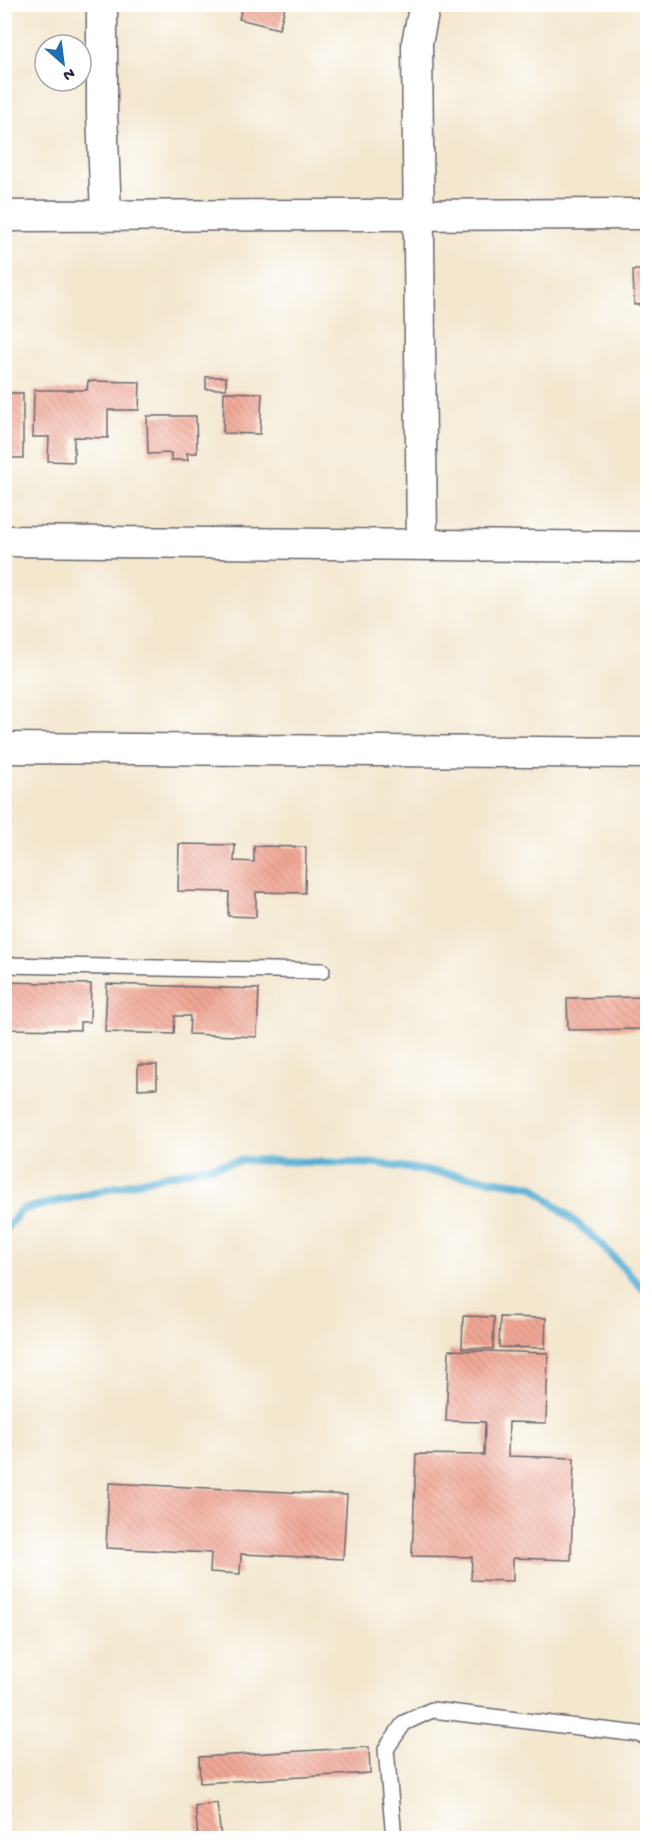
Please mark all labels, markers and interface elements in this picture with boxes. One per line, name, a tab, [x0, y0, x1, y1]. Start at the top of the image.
north arrow	[33, 33, 93, 93]
text: N	[59, 62, 77, 84]

